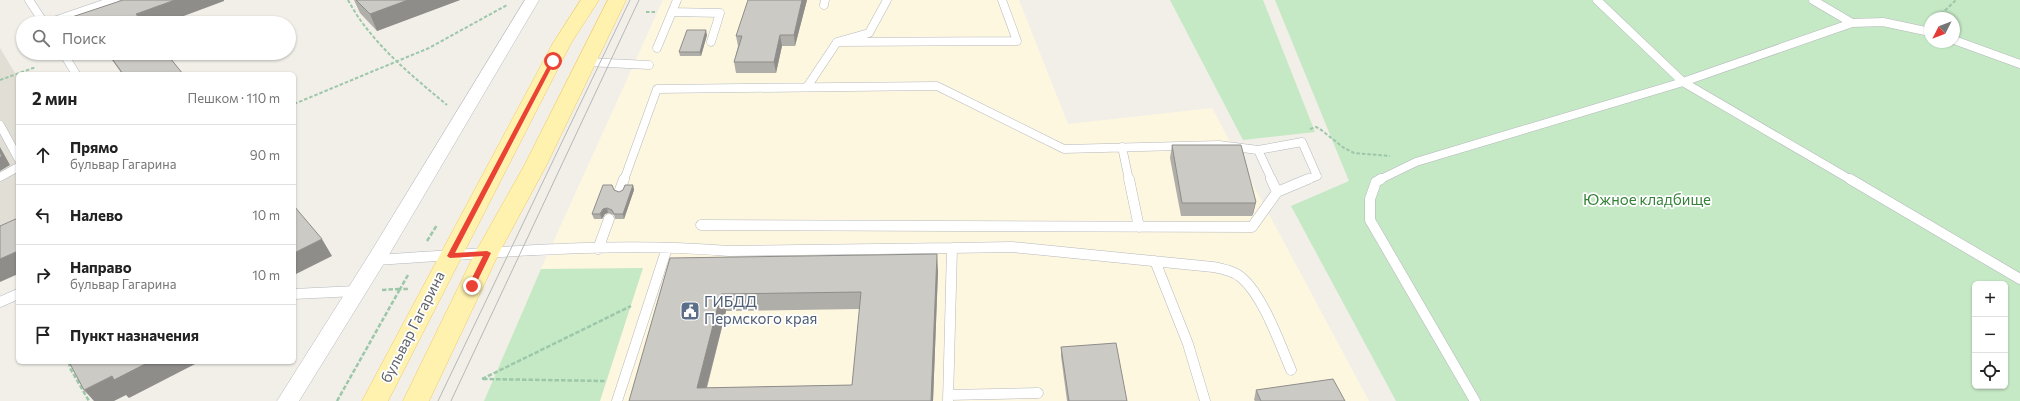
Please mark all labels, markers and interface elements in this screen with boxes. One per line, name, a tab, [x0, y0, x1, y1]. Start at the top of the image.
north arrow	[1924, 12, 1960, 48]
search box	[16, 16, 296, 60]
icon: search	[30, 27, 52, 49]
text: Поиск	[62, 29, 106, 47]
route start	[544, 52, 562, 70]
text: 2 мин	[32, 88, 77, 109]
text: Пешком · 110 m	[188, 90, 280, 106]
text: Прямо	[70, 138, 118, 156]
icon: ahead	[32, 144, 54, 166]
text: 90 m	[250, 147, 280, 163]
text: бульвар Гагарина	[70, 156, 176, 172]
park label: Южное кладбище	[1583, 190, 1711, 208]
icon: left	[32, 204, 54, 226]
text: Налево	[70, 206, 123, 224]
text: 10 m	[252, 207, 280, 223]
text: Направо	[70, 258, 132, 276]
icon: right	[32, 264, 54, 286]
text: 10 m	[252, 267, 280, 283]
street label: бульвар Гагарина	[376, 268, 448, 385]
text: бульвар Гагарина	[70, 276, 176, 292]
route end	[463, 277, 481, 295]
map controls	[1972, 281, 2008, 389]
button: +	[1972, 281, 2008, 317]
place label: ГИБДД Пермского края	[704, 292, 817, 327]
public building icon: ГИБДД Пермского края	[679, 300, 701, 322]
button: −	[1972, 317, 2008, 353]
icon: arrive	[32, 324, 54, 346]
text: Пункт назначения	[70, 326, 199, 344]
button: locate	[1972, 353, 2008, 389]

